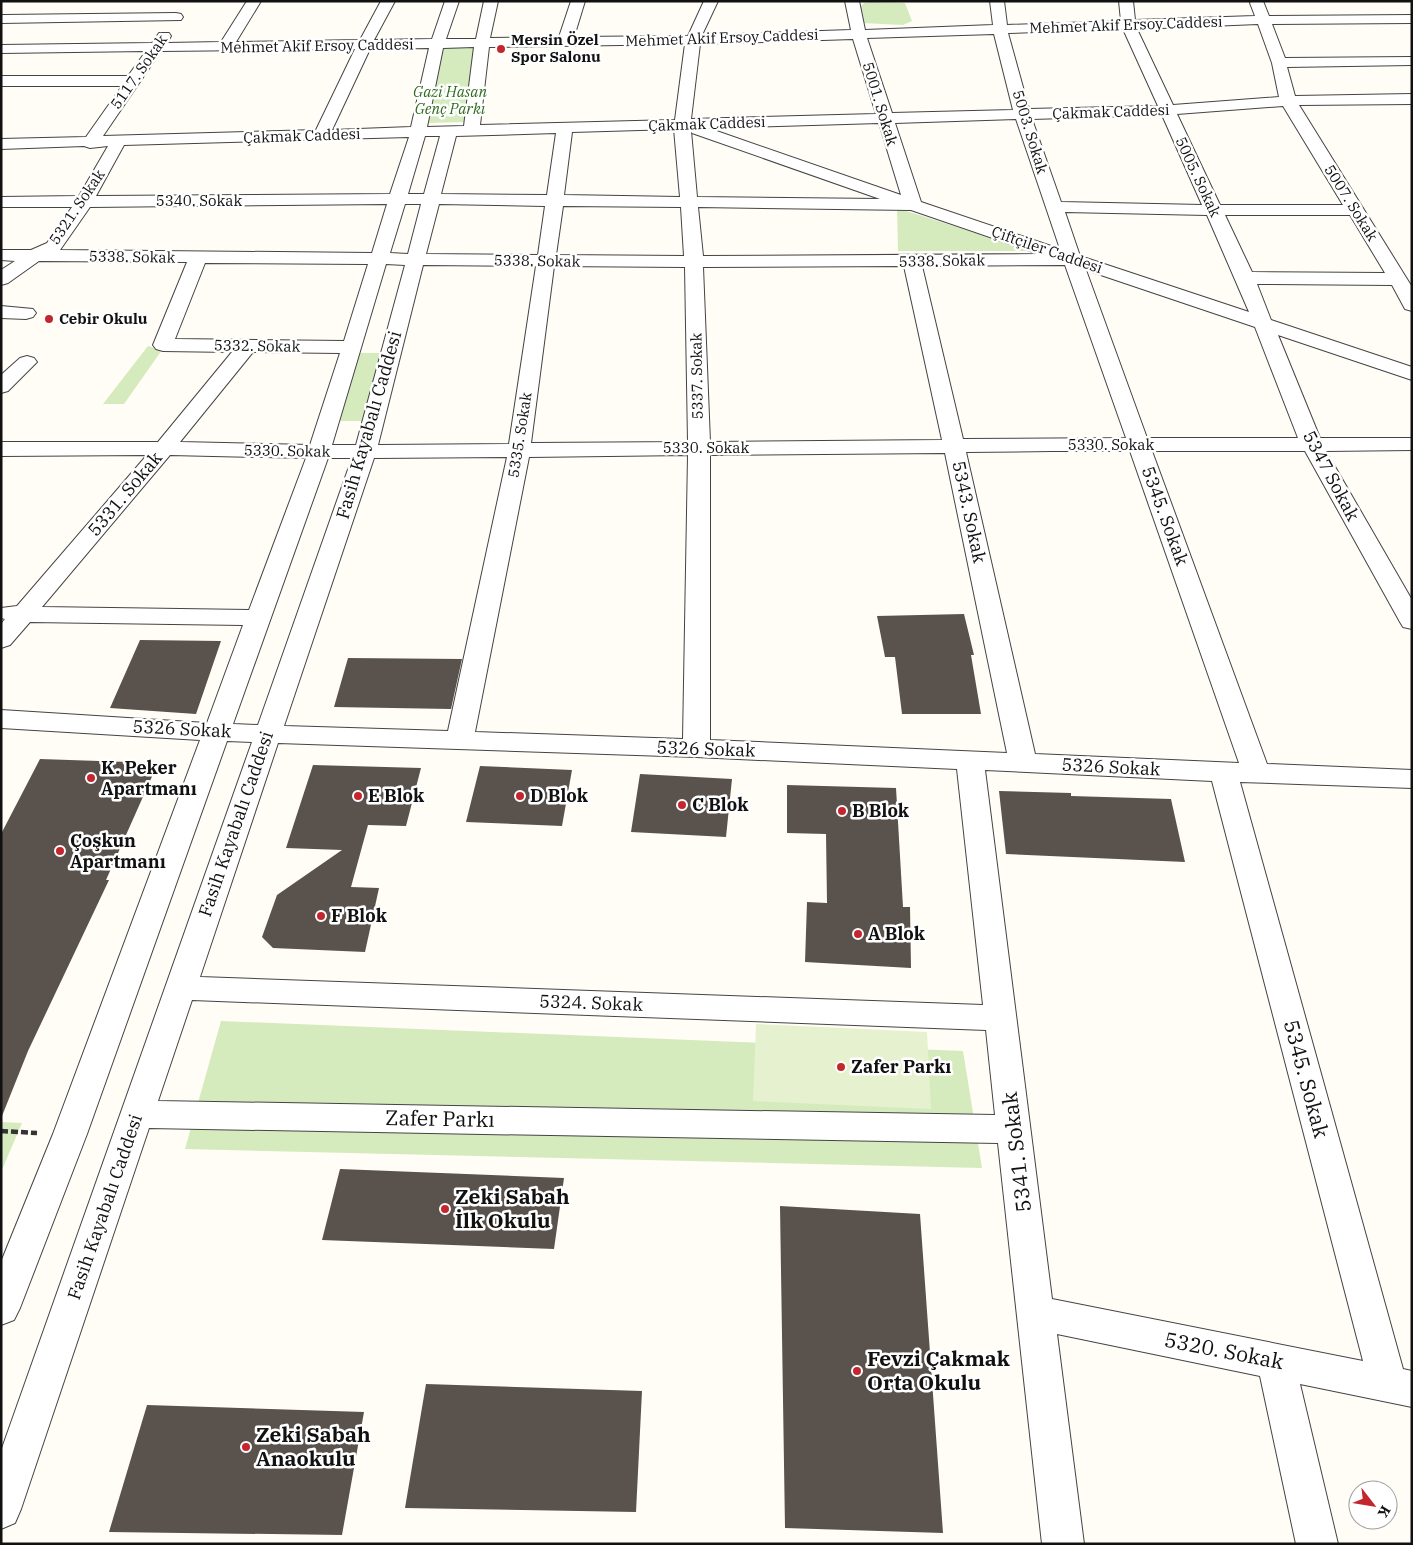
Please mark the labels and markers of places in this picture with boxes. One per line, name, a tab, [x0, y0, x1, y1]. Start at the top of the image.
place label: Mersin Özel Spor Salonu	[511, 30, 601, 66]
marker: Mersin Özel Spor Salonu	[495, 43, 507, 55]
place label: Cebir Okulu	[59, 309, 148, 328]
marker: Cebir Okulu	[43, 313, 55, 325]
place label: K. Peker Apartmanı	[101, 756, 197, 800]
marker: K. Peker Apartmanı	[85, 772, 97, 784]
place label: E Blok	[368, 784, 425, 807]
place label: D Blok	[530, 784, 589, 807]
marker: E Blok	[352, 790, 364, 802]
marker: D Blok	[514, 790, 526, 802]
place label: C Blok	[692, 793, 749, 816]
marker: C Blok	[676, 799, 688, 811]
place label: B Blok	[852, 799, 910, 822]
marker: B Blok	[836, 805, 848, 817]
place label: Çoşkun Apartmanı	[70, 829, 166, 873]
marker: Çoşkun Apartmanı	[54, 845, 66, 857]
place label: F Blok	[331, 904, 388, 927]
marker: F Blok	[315, 910, 327, 922]
place label: A Blok	[868, 922, 926, 945]
marker: A Blok	[852, 928, 864, 940]
place label: Zafer Parkı	[851, 1055, 951, 1078]
marker: Zafer Parkı	[835, 1061, 847, 1073]
place label: Zeki Sabah İlk Okulu	[455, 1182, 570, 1234]
marker: Zeki Sabah İlk Okulu	[439, 1203, 451, 1215]
place label: Fevzi Çakmak Orta Okulu	[867, 1344, 1010, 1396]
marker: Fevzi Çakmak Orta Okulu	[851, 1365, 863, 1377]
place label: Zeki Sabah Anaokulu	[256, 1420, 371, 1472]
marker: Zeki Sabah Anaokulu	[240, 1441, 252, 1453]

